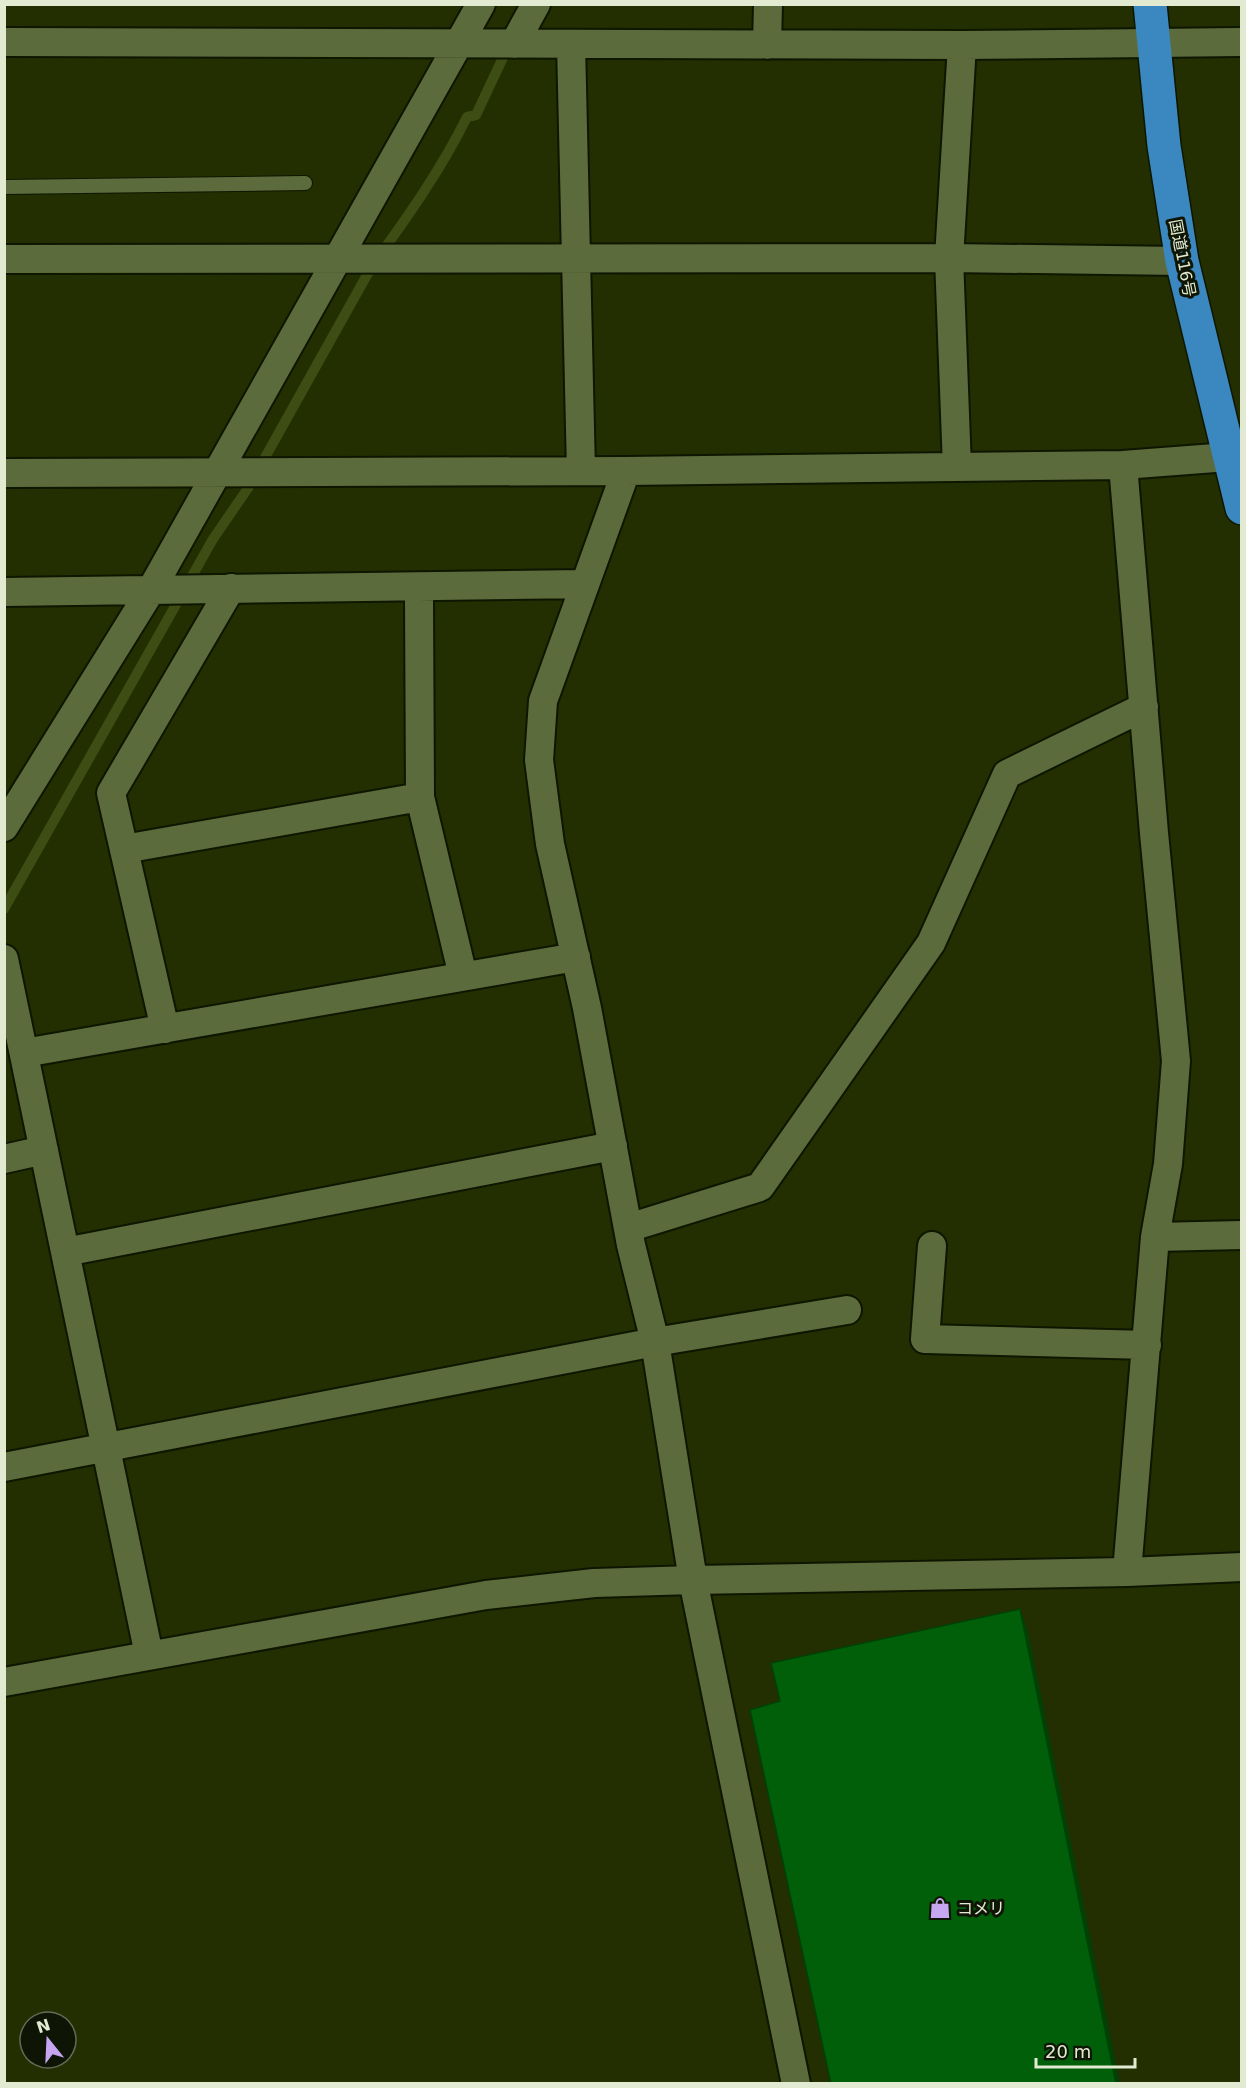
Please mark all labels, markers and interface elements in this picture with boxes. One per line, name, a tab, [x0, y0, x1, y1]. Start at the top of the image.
street label: 国道116号	[1166, 218, 1199, 298]
shop icon: コメリ	[928, 1896, 952, 1920]
place label: コメリ	[957, 1899, 1005, 1918]
north arrow	[18, 2010, 78, 2070]
text: N	[34, 2015, 53, 2037]
scale bar	[1036, 2031, 1135, 2069]
text: 20 m	[1045, 2041, 1091, 2062]

